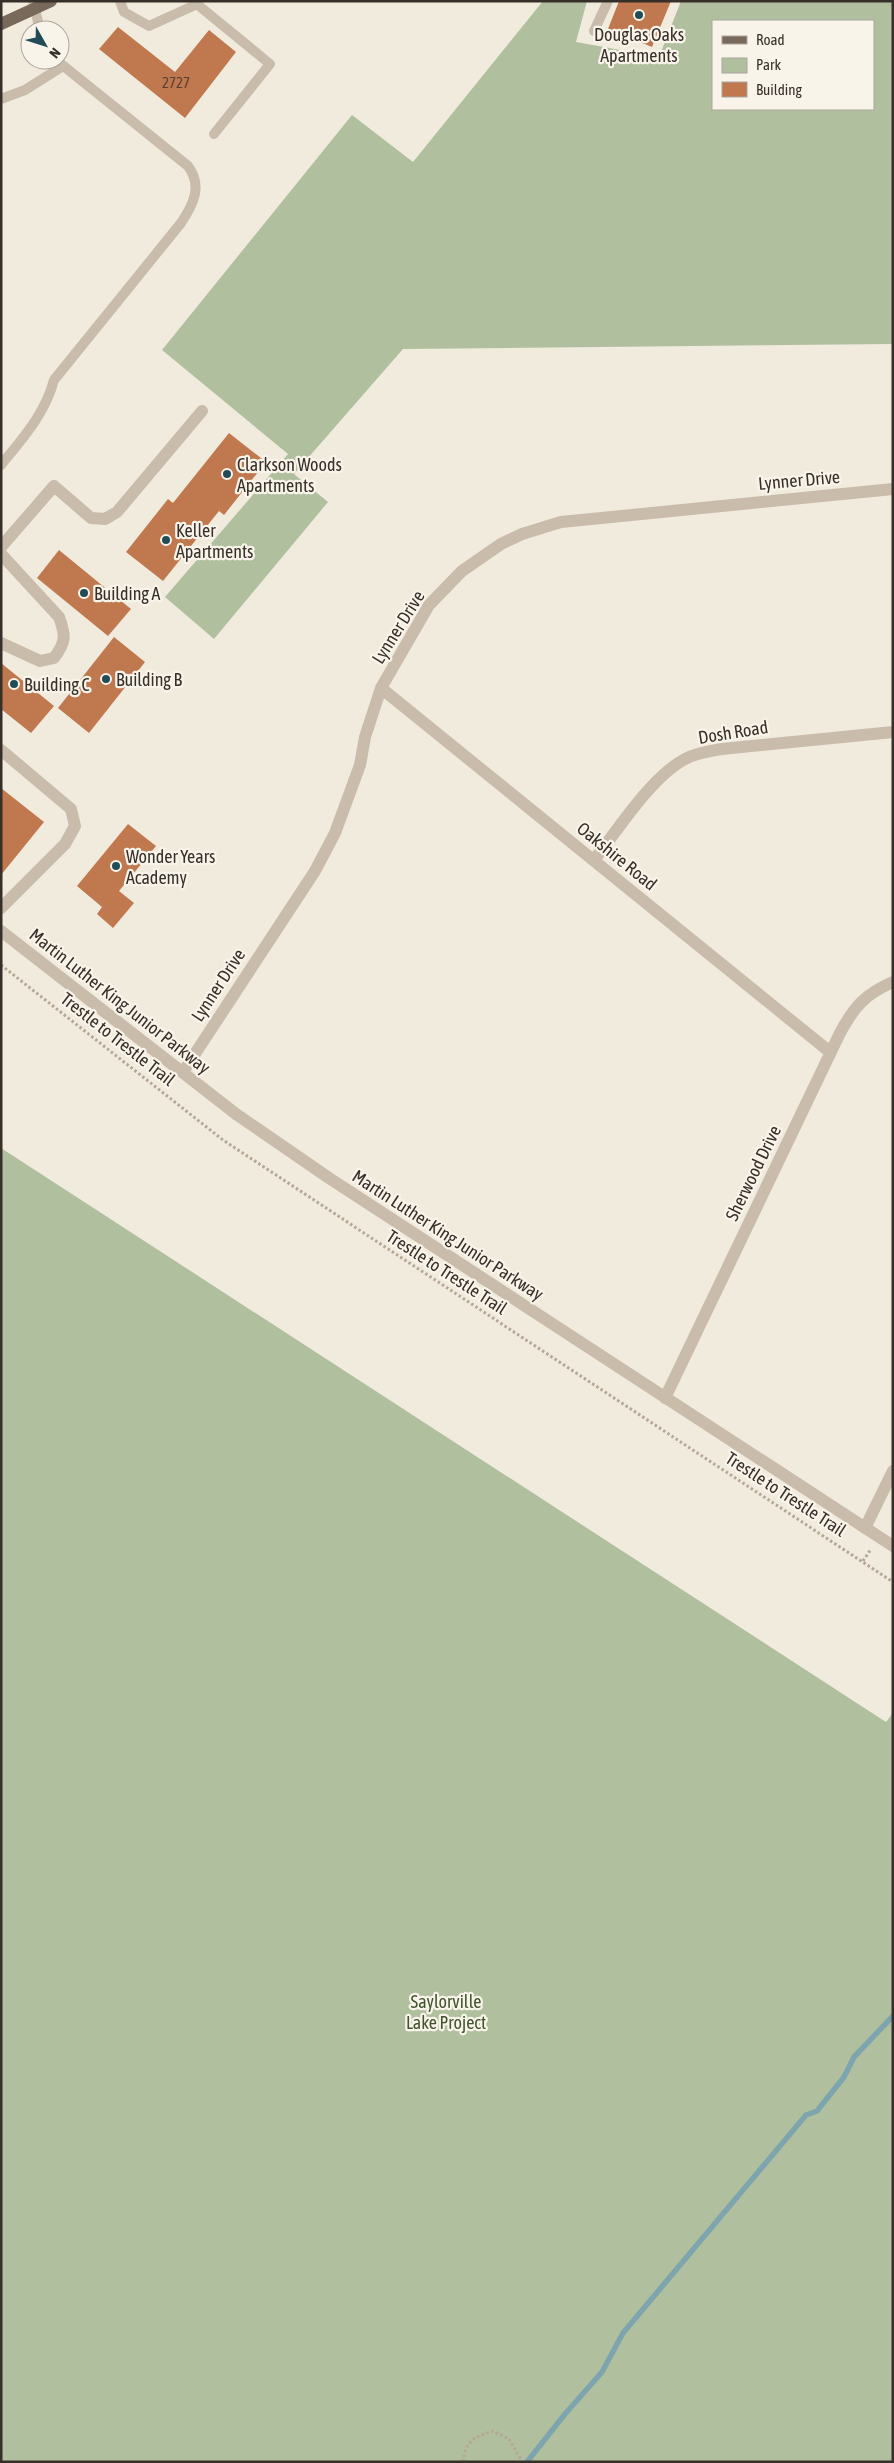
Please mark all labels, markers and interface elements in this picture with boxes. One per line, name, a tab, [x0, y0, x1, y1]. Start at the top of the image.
marker: Douglas Oaks Apartments	[633, 9, 645, 21]
north arrow	[20, 20, 70, 70]
legend	[712, 20, 874, 110]
place label: Douglas Oaks Apartments	[594, 24, 684, 66]
text: Road	[756, 31, 785, 48]
text: N	[46, 45, 64, 61]
text: Park	[756, 56, 781, 73]
house number: 2727	[162, 74, 190, 91]
text: Building	[756, 81, 802, 98]
place label: Clarkson Woods Apartments	[237, 454, 342, 496]
street label: Lynner Drive	[757, 466, 841, 494]
marker: Clarkson Woods Apartments	[221, 468, 233, 480]
place label: Keller Apartments	[176, 520, 253, 562]
marker: Keller Apartments	[160, 534, 172, 546]
place label: Building A	[94, 583, 161, 604]
marker: Building A	[78, 587, 90, 599]
street label: Lynner Drive	[367, 587, 429, 667]
place label: Building B	[116, 669, 183, 690]
marker: Building B	[100, 673, 112, 685]
place label: Building C	[24, 674, 90, 695]
marker: Building C	[8, 678, 20, 690]
street label: Dosh Road	[697, 716, 769, 748]
street label: Oakshire Road	[573, 818, 661, 894]
place label: Wonder Years Academy	[126, 846, 215, 888]
marker: Wonder Years Academy	[110, 860, 122, 872]
street label: Martin Luther King Junior Parkway	[25, 924, 215, 1078]
street label: Lynner Drive	[187, 945, 249, 1025]
street label: Trestle to Trestle Trail	[57, 988, 179, 1090]
street label: Sherwood Drive	[721, 1122, 785, 1224]
street label: Martin Luther King Junior Parkway	[349, 1165, 547, 1305]
street label: Trestle to Trestle Trail	[383, 1225, 511, 1319]
street label: Trestle to Trestle Trail	[722, 1447, 850, 1541]
park label: Saylorville Lake Project	[406, 1991, 486, 2033]

